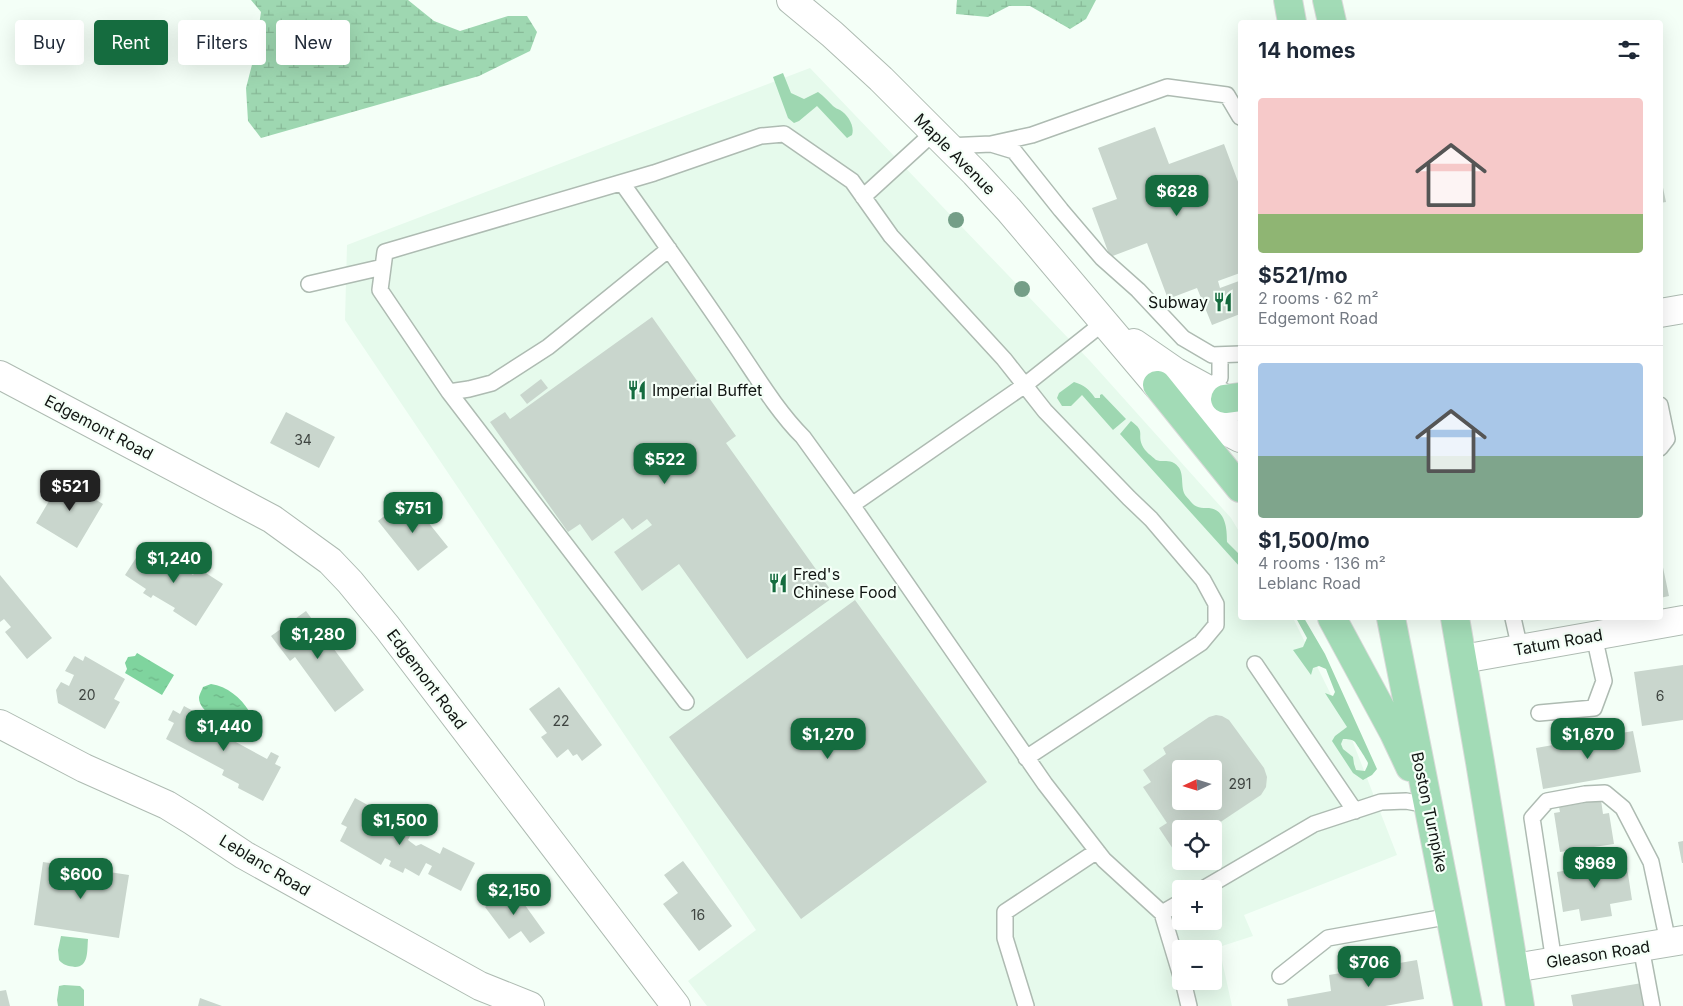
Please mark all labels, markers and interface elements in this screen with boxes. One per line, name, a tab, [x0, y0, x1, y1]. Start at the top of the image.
chip: Buy	[15, 20, 84, 65]
chip: Rent	[94, 20, 168, 65]
chip: Filters	[178, 20, 266, 65]
chip: New	[276, 20, 350, 65]
icon: filters	[1615, 36, 1643, 64]
text: 14 homes	[1258, 38, 1356, 63]
street label: Maple Avenue	[910, 109, 1000, 199]
icon: home	[1406, 130, 1496, 220]
pin: $628	[1147, 174, 1207, 217]
text: $628	[1156, 181, 1198, 201]
text: $521/mo	[1258, 263, 1348, 288]
text: 2 rooms · 62 m²	[1258, 288, 1379, 308]
restaurant icon: Subway	[1212, 291, 1234, 313]
place label: Subway	[1148, 292, 1208, 312]
text: Edgemont Road	[1258, 308, 1378, 328]
restaurant icon: Imperial Buffet	[626, 379, 648, 401]
place label: Imperial Buffet	[652, 380, 762, 400]
street label: Edgemont Road	[41, 390, 157, 464]
icon: home	[1406, 396, 1496, 486]
house number: 34	[294, 431, 312, 448]
pin: $522	[635, 442, 695, 485]
text: $522	[645, 449, 685, 469]
pin: $521	[40, 470, 100, 512]
text: $521	[51, 476, 89, 496]
pin: $751	[383, 492, 443, 534]
text: $751	[395, 498, 431, 518]
text: $1,500/mo	[1258, 528, 1370, 553]
pin: $1,240	[133, 542, 215, 584]
text: $1,240	[147, 548, 201, 568]
text: 4 rooms · 136 m²	[1258, 553, 1386, 573]
place label: Fred's Chinese Food	[793, 564, 897, 602]
restaurant icon: Fred's Chinese Food	[767, 572, 789, 594]
text: Leblanc Road	[1258, 573, 1361, 593]
pin: $1,280	[277, 618, 359, 660]
text: $1,280	[291, 624, 345, 644]
street label: Tatum Road	[1512, 624, 1604, 660]
street label: Edgemont Road	[383, 625, 471, 733]
house number: 20	[78, 686, 96, 703]
house number: 6	[1656, 687, 1664, 704]
pin: $1,440	[183, 710, 265, 752]
house number: 22	[552, 712, 570, 729]
text: $1,440	[196, 716, 252, 736]
pin: $1,270	[787, 718, 869, 760]
pin: $1,670	[1547, 718, 1629, 760]
text: $1,270	[802, 724, 854, 744]
text: $1,670	[1562, 724, 1614, 744]
street label: Boston Turnpike	[1407, 750, 1453, 874]
north arrow	[1172, 760, 1222, 810]
map controls	[1172, 760, 1222, 990]
house number: 291	[1229, 775, 1251, 792]
pin: $1,500	[359, 804, 441, 846]
text: $1,500	[373, 810, 427, 830]
button: locate	[1172, 820, 1222, 870]
street label: Leblanc Road	[216, 830, 314, 900]
pin: $969	[1565, 846, 1625, 889]
text: $969	[1574, 853, 1616, 873]
pin: $600	[51, 858, 111, 900]
text: $600	[60, 864, 102, 884]
pin: $2,150	[473, 874, 555, 916]
text: $2,150	[488, 880, 540, 900]
button: +	[1172, 880, 1222, 930]
house number: 16	[691, 906, 705, 923]
street label: Gleason Road	[1545, 936, 1651, 972]
button: −	[1172, 940, 1222, 990]
pin: $706	[1339, 946, 1399, 988]
text: $706	[1349, 952, 1389, 972]

